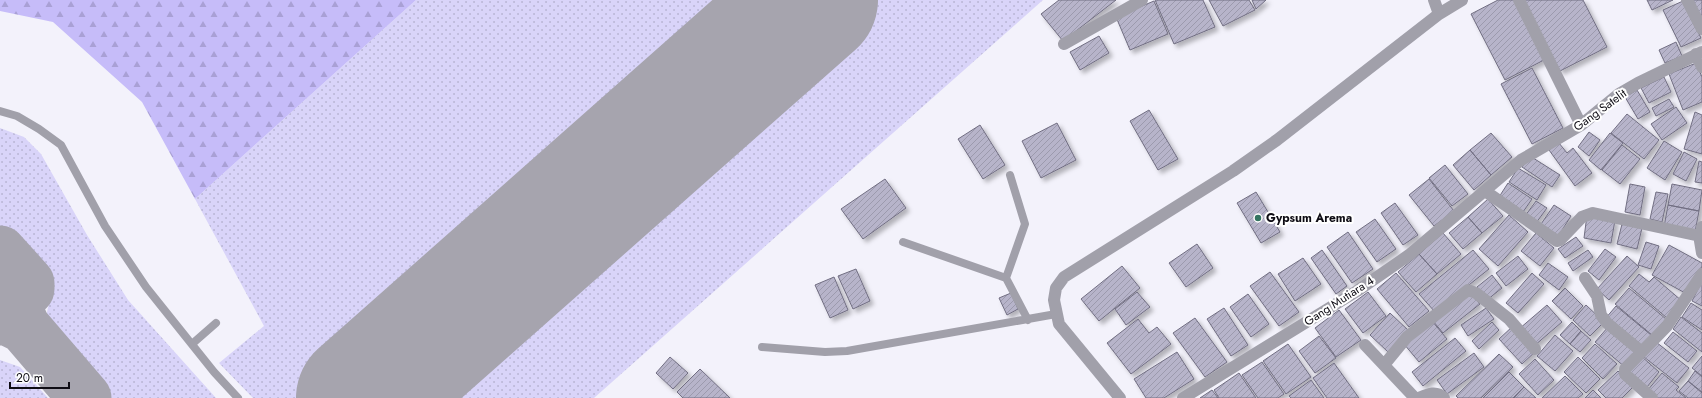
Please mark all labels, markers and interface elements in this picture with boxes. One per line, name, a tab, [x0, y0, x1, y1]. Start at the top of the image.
street label: Gang Satelit	[1570, 84, 1630, 135]
place label: Gypsum Arema	[1266, 209, 1352, 227]
marker: Gypsum Arema	[1253, 213, 1263, 223]
street label: Gang Mutiara 4	[1301, 272, 1377, 330]
scale bar	[10, 364, 69, 390]
text: 20 m	[16, 369, 43, 387]

